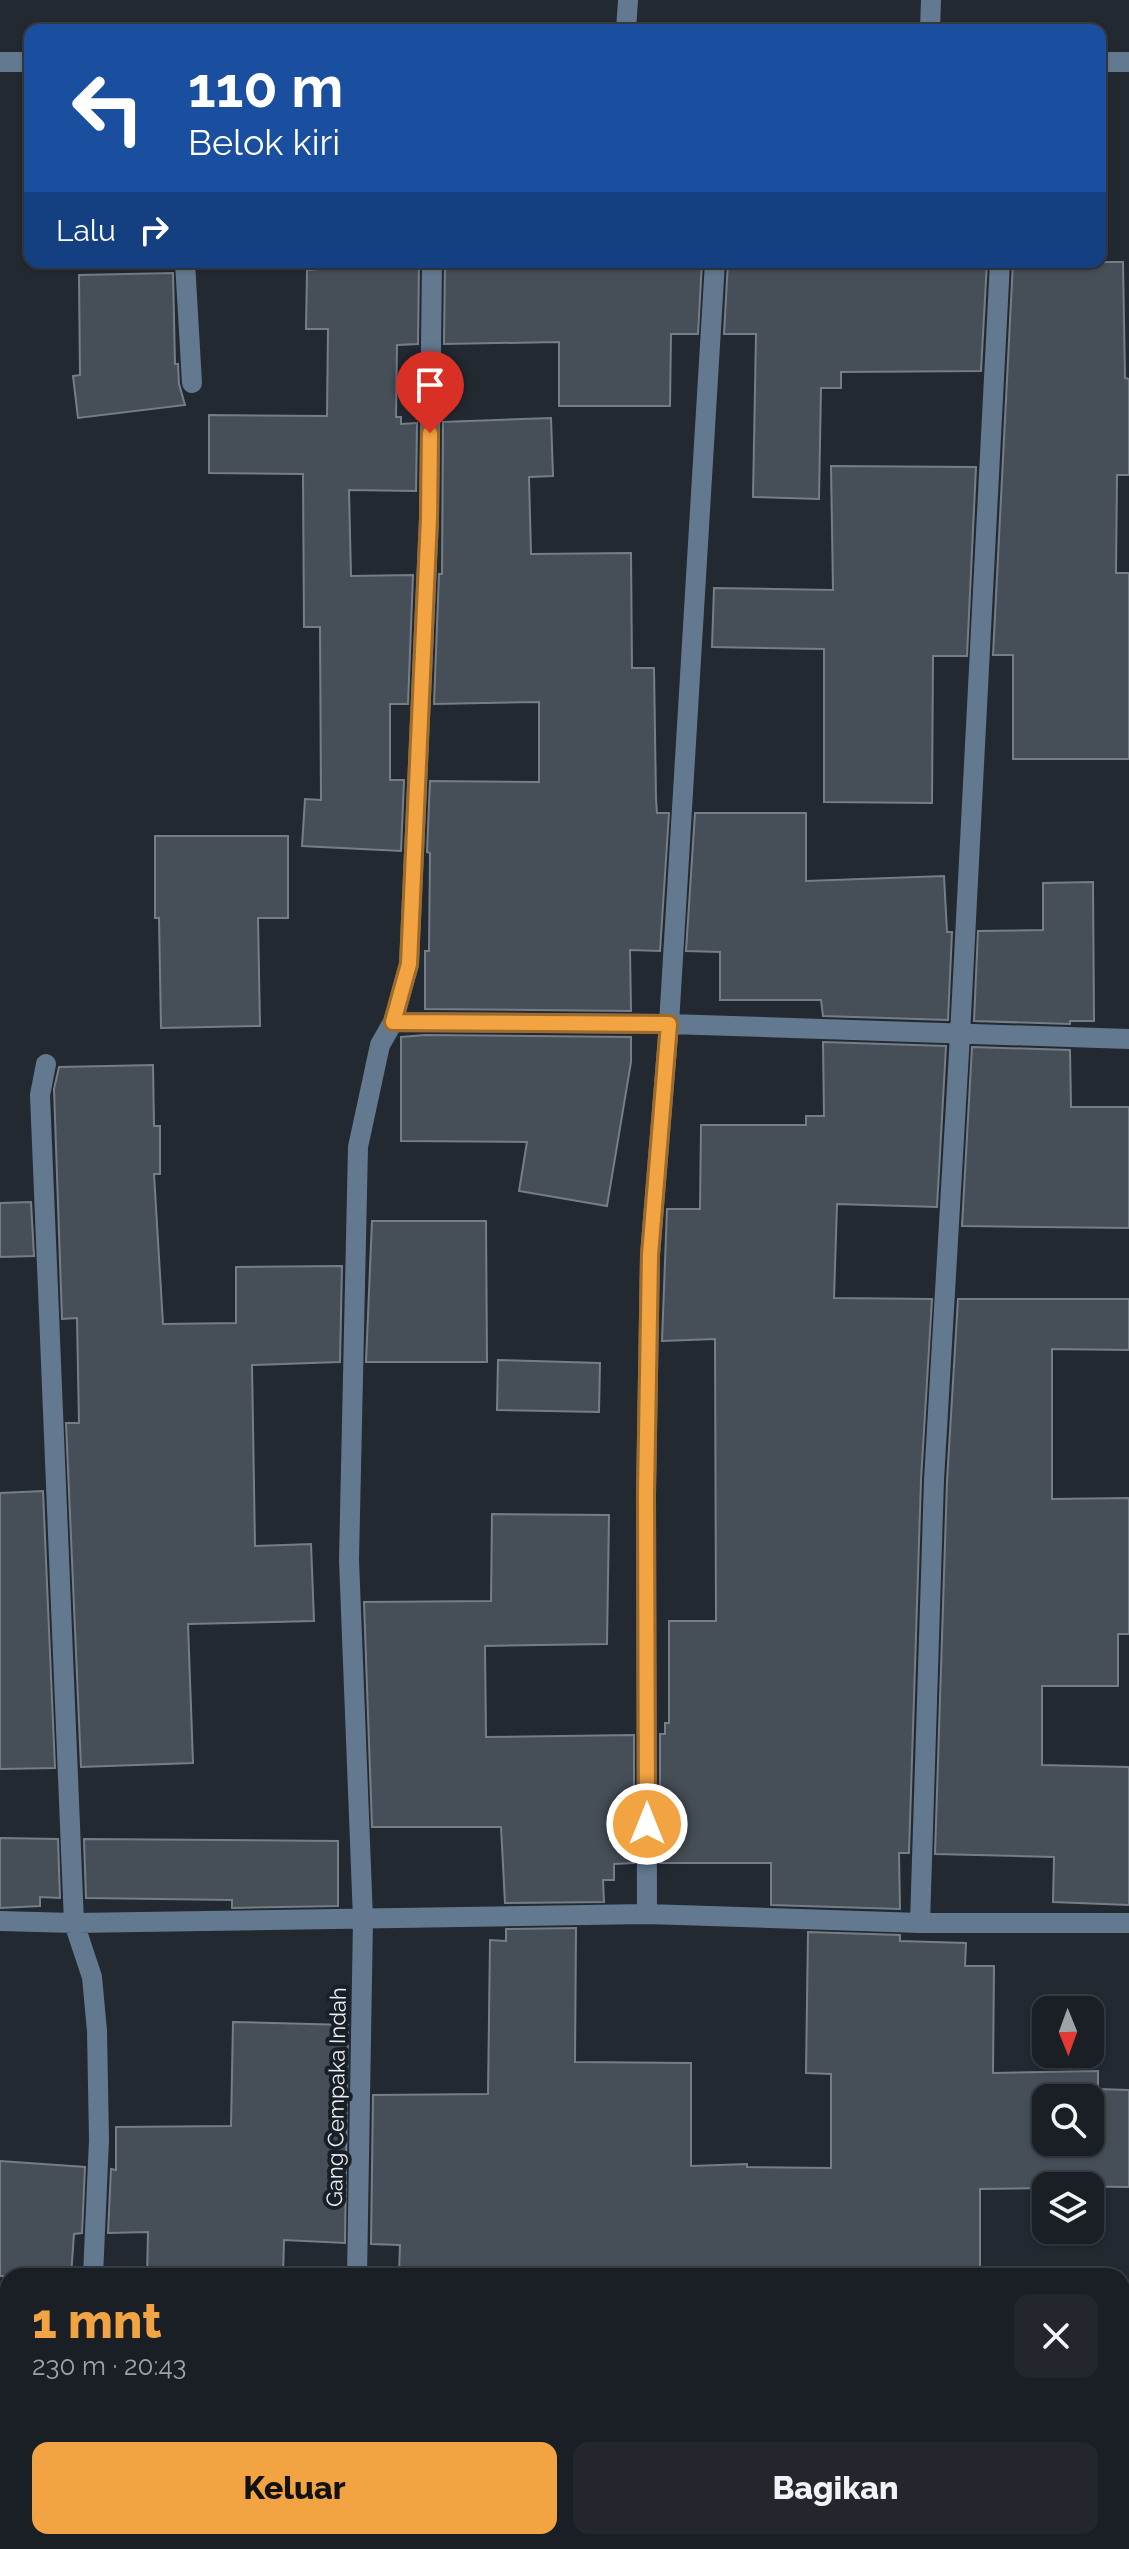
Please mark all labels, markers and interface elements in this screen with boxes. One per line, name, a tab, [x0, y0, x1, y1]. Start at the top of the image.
text: 110 m	[188, 54, 343, 120]
icon: left	[56, 56, 160, 160]
text: Belok kiri	[188, 121, 340, 163]
icon: right	[132, 208, 176, 252]
text: Lalu	[56, 213, 116, 248]
pin	[396, 351, 464, 433]
icon: arrive	[408, 363, 452, 407]
position arrow	[605, 1782, 689, 1866]
street label: Gang Cempaka Indah	[321, 1987, 351, 2207]
north arrow	[1032, 1996, 1104, 2068]
map controls	[1032, 1996, 1104, 2244]
button: search	[1032, 2084, 1104, 2156]
button: layers	[1032, 2172, 1104, 2244]
text: 1 mnt	[32, 2293, 162, 2349]
button: close	[1014, 2294, 1098, 2378]
text: 230 m · 20:43	[32, 2351, 186, 2381]
button: Keluar	[32, 2442, 557, 2534]
button: Bagikan	[573, 2442, 1098, 2534]

